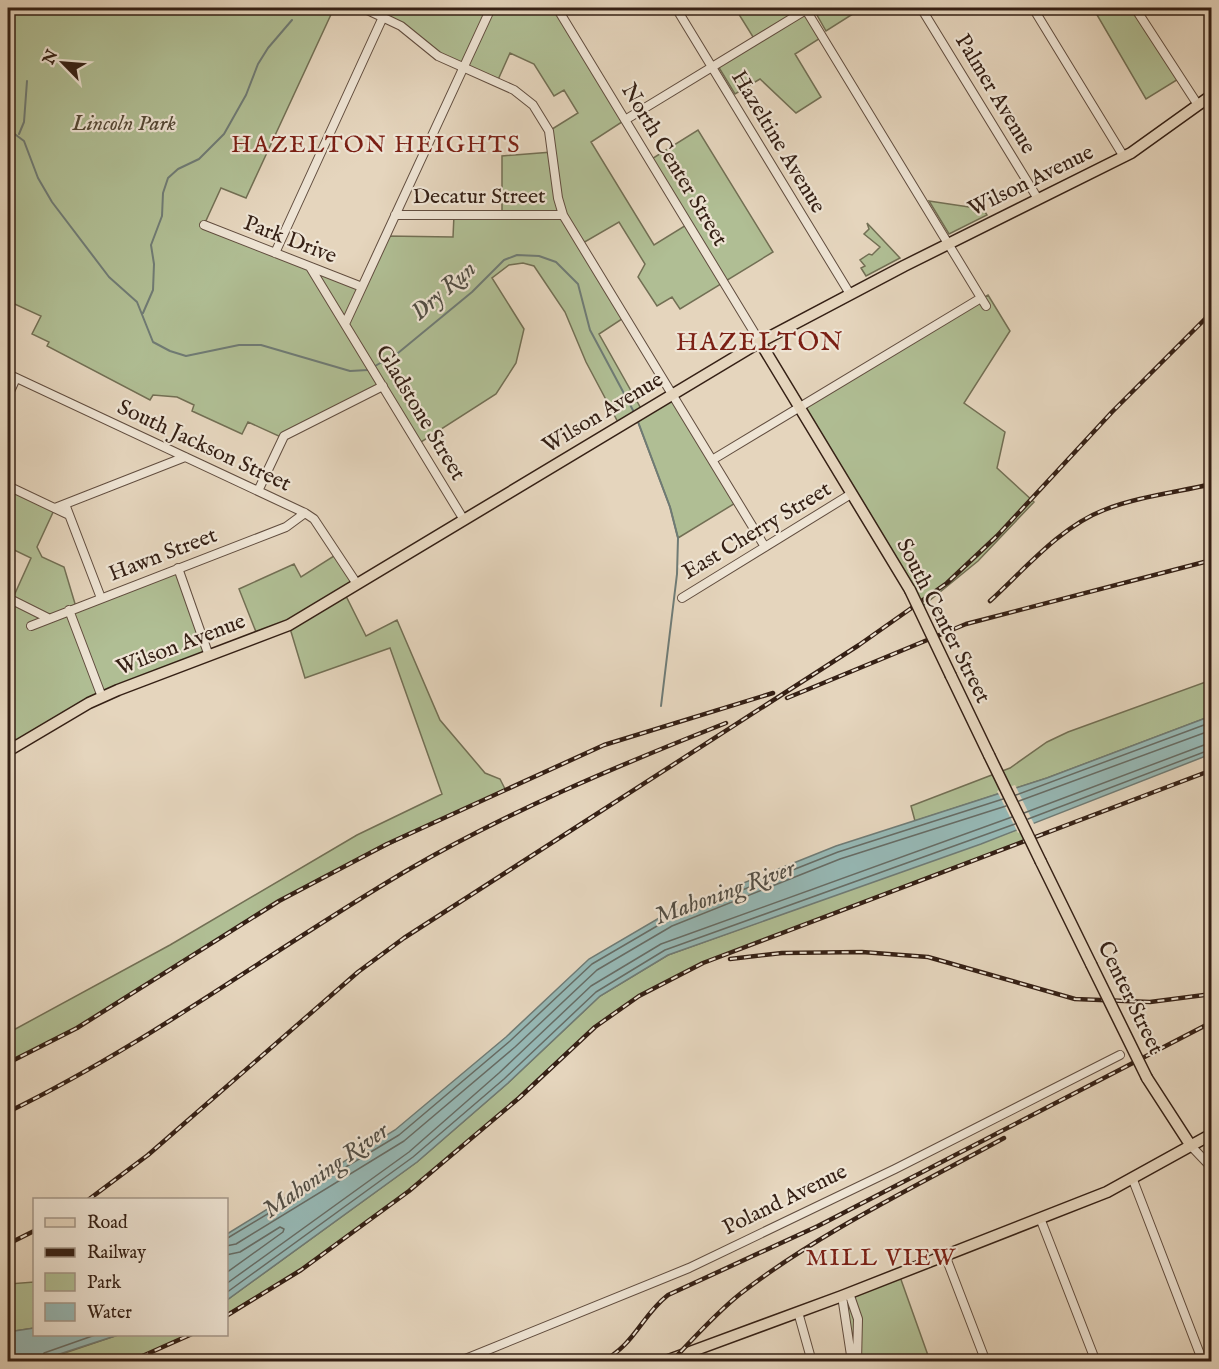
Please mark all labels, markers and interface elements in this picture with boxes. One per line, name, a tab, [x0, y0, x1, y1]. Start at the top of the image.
street label: Palmer Avenue	[948, 29, 1042, 159]
north arrow	[33, 33, 93, 93]
text: N	[39, 47, 63, 69]
street label: Hazeltine Avenue	[724, 65, 832, 219]
street label: North Center Street	[614, 78, 734, 252]
park label: Lincoln Park	[71, 110, 176, 138]
district label: HAZELTON HEIGHTS	[231, 130, 521, 161]
street label: Wilson Avenue	[964, 139, 1098, 223]
street label: Decatur Street	[412, 183, 546, 211]
street label: Park Drive	[239, 209, 341, 271]
water label: Dry Run	[405, 254, 483, 328]
district label: HAZELTON	[676, 326, 844, 359]
street label: Gladstone Street	[369, 340, 472, 486]
street label: Wilson Avenue	[537, 366, 669, 460]
street label: South Jackson Street	[113, 394, 296, 499]
street label: East Cherry Street	[677, 475, 837, 586]
street label: Hawn Street	[105, 521, 222, 588]
street label: South Center Street	[889, 534, 997, 708]
street label: Wilson Avenue	[112, 608, 250, 682]
water label: Mahoning River	[651, 853, 801, 933]
street label: Center Street	[1091, 937, 1170, 1060]
water label: Mahoning River	[257, 1115, 397, 1226]
street label: Poland Avenue	[718, 1158, 852, 1242]
legend	[33, 1198, 228, 1336]
text: Road	[87, 1212, 128, 1235]
text: Railway	[87, 1242, 146, 1265]
district label: MILL VIEW	[805, 1243, 957, 1274]
text: Park	[87, 1272, 122, 1295]
text: Water	[87, 1302, 132, 1325]

